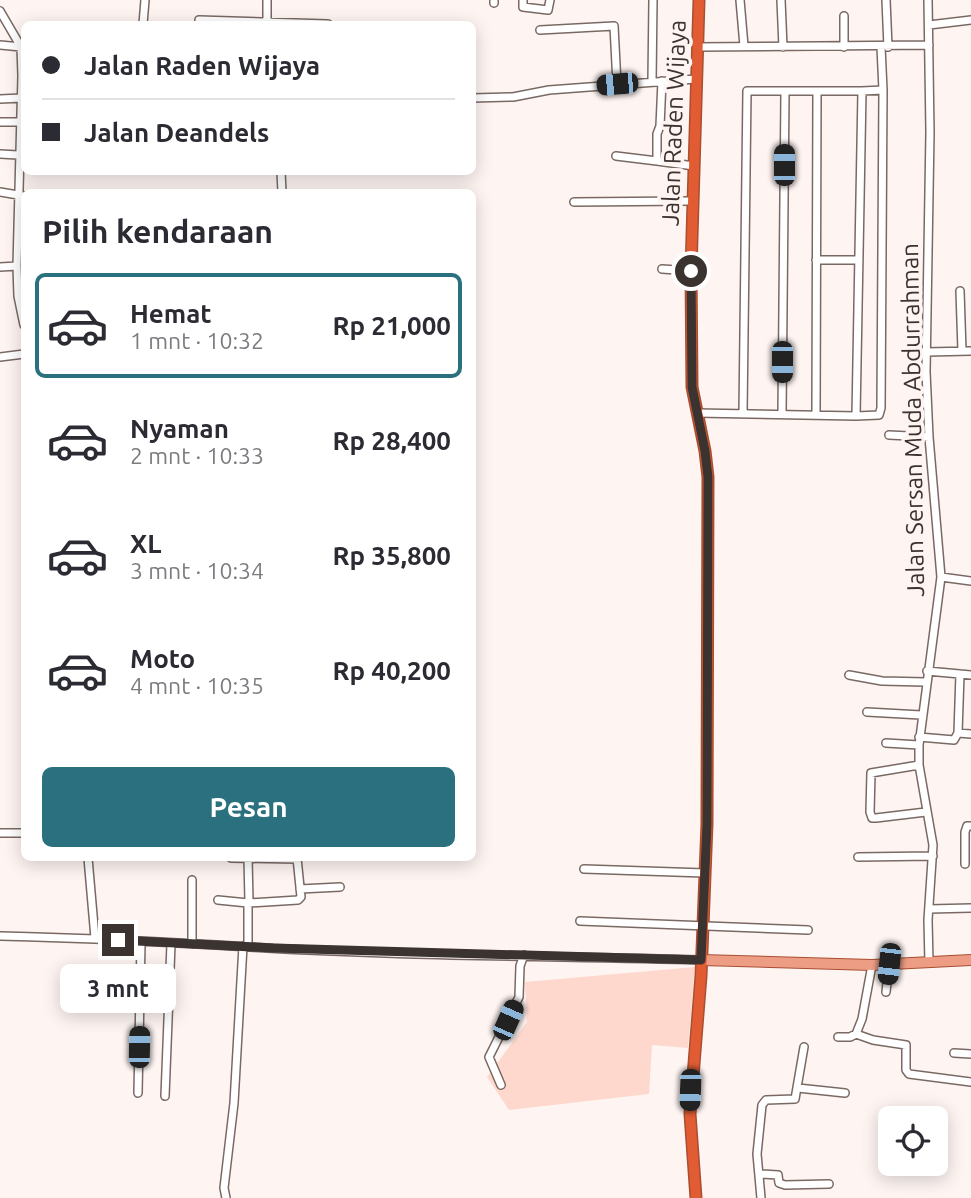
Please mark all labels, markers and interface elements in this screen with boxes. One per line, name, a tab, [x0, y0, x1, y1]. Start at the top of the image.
street label: Jalan Raden Wijaya	[656, 19, 691, 227]
text: Jalan Raden Wijaya	[84, 51, 320, 80]
car	[596, 72, 639, 96]
text: Jalan Deandels	[84, 118, 269, 147]
car	[774, 144, 795, 186]
text: Pilih kendaraan	[42, 213, 273, 249]
street label: Jalan Sersan Muda Abdurrahman	[896, 243, 929, 597]
route start	[675, 255, 707, 287]
icon: car	[46, 294, 109, 357]
text: Hemat	[130, 299, 212, 328]
text: Rp 21,000	[332, 311, 451, 340]
text: 1 mnt · 10:32	[130, 328, 264, 353]
car	[772, 341, 793, 383]
icon: car	[46, 409, 109, 472]
text: Nyaman	[130, 414, 229, 443]
text: Rp 28,400	[332, 426, 451, 455]
text: 2 mnt · 10:33	[130, 443, 264, 468]
icon: car	[46, 524, 109, 587]
text: XL	[130, 529, 161, 558]
text: Rp 35,800	[332, 541, 451, 570]
text: 3 mnt · 10:34	[130, 558, 264, 583]
icon: car	[46, 639, 109, 702]
text: Moto	[130, 644, 195, 673]
text: Rp 40,200	[332, 656, 451, 685]
text: 4 mnt · 10:35	[130, 673, 264, 698]
button: Pesan	[42, 767, 455, 847]
route end	[102, 924, 134, 956]
car	[877, 942, 902, 986]
callout: 3 mnt	[60, 964, 176, 1014]
text: 3 mnt	[87, 976, 149, 1001]
car	[490, 997, 527, 1043]
car	[129, 1026, 150, 1068]
car	[679, 1069, 702, 1111]
map controls	[878, 1106, 948, 1176]
button: locate	[878, 1106, 948, 1176]

